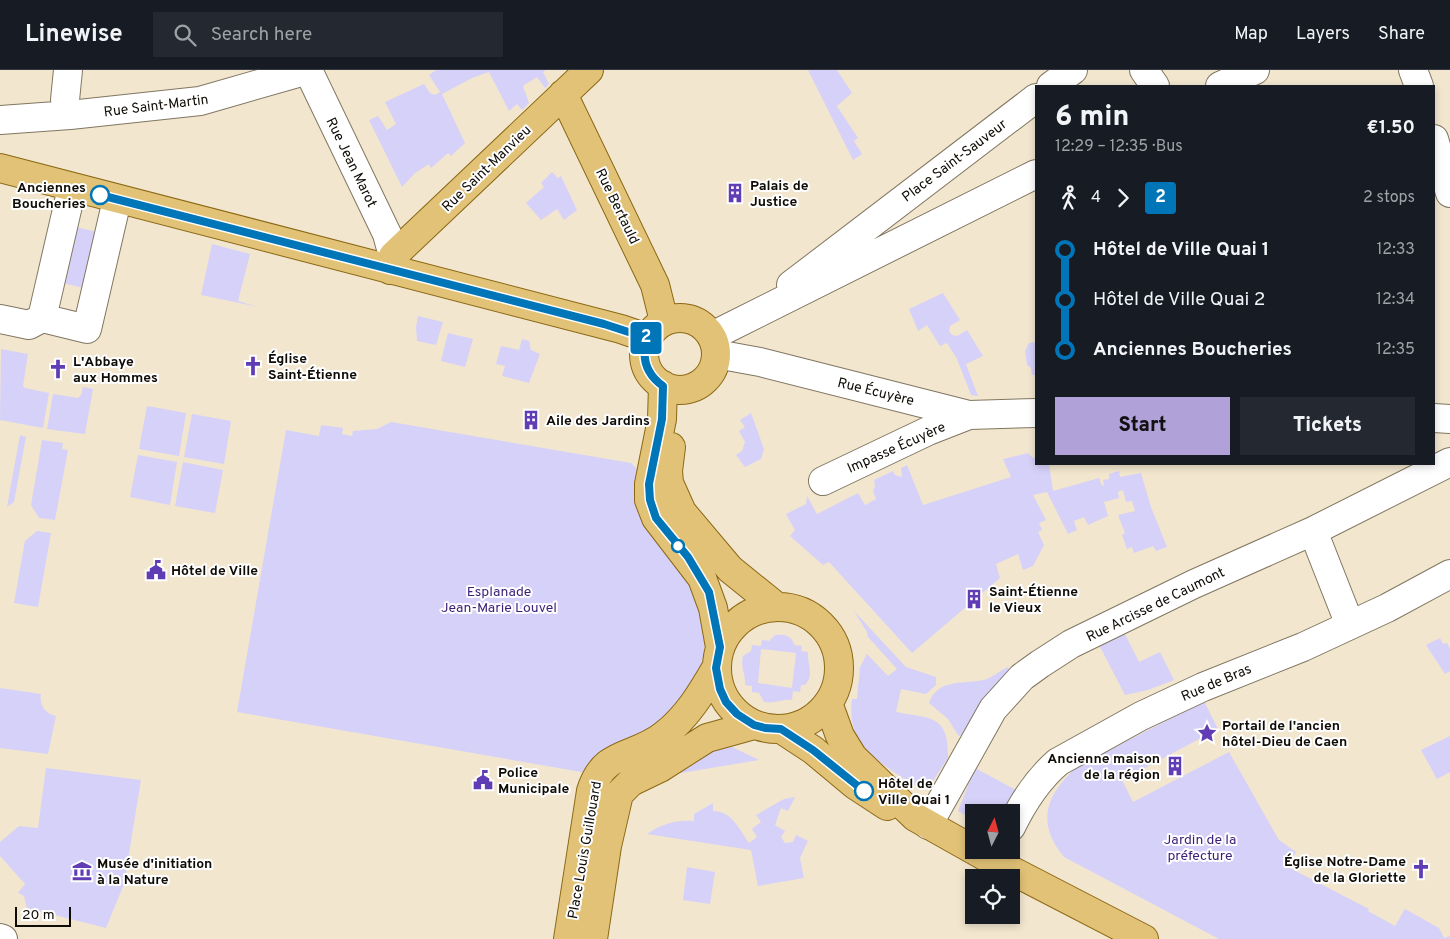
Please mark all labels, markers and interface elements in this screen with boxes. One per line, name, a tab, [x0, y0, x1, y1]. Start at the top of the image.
search box	[153, 12, 503, 57]
text: Linewise	[25, 20, 123, 50]
icon: search	[171, 21, 199, 49]
text: Search here	[211, 23, 312, 47]
text: Map	[1234, 23, 1268, 46]
text: Layers	[1296, 23, 1350, 46]
text: Share	[1378, 23, 1425, 46]
street label: Rue Saint-Martin	[103, 92, 209, 121]
text: 6 min	[1055, 100, 1129, 136]
street label: Rue Jean Marot	[322, 115, 380, 210]
street label: Place Saint-Sauveur	[899, 116, 1011, 206]
text: €1.50	[1367, 116, 1415, 140]
street label: Rue Saint-Manvieu	[439, 122, 535, 216]
text: 12:29 – 12:35 · Bus	[1055, 137, 1183, 157]
street label: Rue Bertauld	[591, 166, 642, 247]
place label: Palais de Justice	[750, 178, 809, 211]
place label: Anciennes Boucheries	[12, 180, 86, 213]
building icon: Palais de Justice	[724, 182, 746, 204]
icon: walk	[1055, 184, 1083, 212]
icon: forward	[1109, 184, 1137, 212]
marker: Anciennes Boucheries	[90, 185, 110, 205]
text: 2	[1155, 186, 1166, 209]
text: 4	[1091, 188, 1101, 208]
text: 2 stops	[1363, 188, 1415, 208]
text: Hôtel de Ville Quai 1	[1093, 238, 1269, 262]
text: 12:33	[1376, 240, 1415, 260]
text: Hôtel de Ville Quai 2	[1093, 288, 1265, 312]
text: 12:34	[1376, 290, 1415, 310]
line badge: 2	[630, 322, 662, 354]
text: 2	[640, 326, 652, 349]
text: Anciennes Boucheries	[1093, 338, 1292, 362]
text: 12:35	[1376, 340, 1415, 360]
place label: Église Saint-Étienne	[268, 350, 357, 384]
place label: L'Abbaye aux Hommes	[73, 354, 158, 387]
church icon: Église Saint-Étienne	[242, 355, 264, 377]
church icon: L'Abbaye aux Hommes	[47, 358, 69, 380]
street label: Rue Écuyère	[836, 374, 916, 410]
button: Start	[1055, 397, 1230, 455]
button: Tickets	[1240, 397, 1415, 455]
building icon: Aile des Jardins	[520, 409, 542, 431]
place label: Aile des Jardins	[546, 413, 650, 430]
street label: Impasse Écuyère	[844, 418, 948, 478]
unlabelled marker	[671, 539, 685, 553]
public building icon: Hôtel de Ville	[145, 559, 167, 581]
place label: Hôtel de Ville	[171, 563, 258, 580]
street label: Rue Arcisse de Caumont	[1084, 564, 1228, 646]
place label: Saint-Étienne le Vieux	[989, 583, 1078, 617]
park label: Esplanade Jean-Marie Louvel	[441, 584, 557, 617]
building icon: Saint-Étienne le Vieux	[963, 588, 985, 610]
street label: Rue de Bras	[1179, 661, 1254, 706]
place label: Portail de l'ancien hôtel-Dieu de Caen	[1222, 718, 1347, 751]
place icon: Portail de l'ancien hôtel-Dieu de Caen	[1196, 722, 1218, 744]
place label: Ancienne maison de la région	[1047, 751, 1160, 784]
building icon: Ancienne maison de la région	[1164, 755, 1186, 777]
place label: Police Municipale	[498, 765, 569, 798]
public building icon: Police Municipale	[472, 769, 494, 791]
place label: Hôtel de Ville Quai 1	[878, 776, 950, 809]
street label: Place Louis Guillouard	[565, 780, 606, 920]
marker: Hôtel de Ville Quai 1	[854, 781, 874, 801]
north arrow	[965, 804, 1020, 859]
map controls	[965, 804, 1020, 924]
park label: Jardin de la préfecture	[1164, 832, 1236, 865]
place label: Église Notre-Dame de la Gloriette	[1284, 853, 1406, 887]
place label: Musée d'initiation à la Nature	[97, 856, 212, 889]
church icon: Église Notre-Dame de la Gloriette	[1410, 858, 1432, 880]
museum icon: Musée d'initiation à la Nature	[71, 860, 93, 882]
button: locate	[965, 869, 1020, 924]
scale bar	[15, 904, 71, 927]
text: 20 m	[22, 907, 55, 924]

